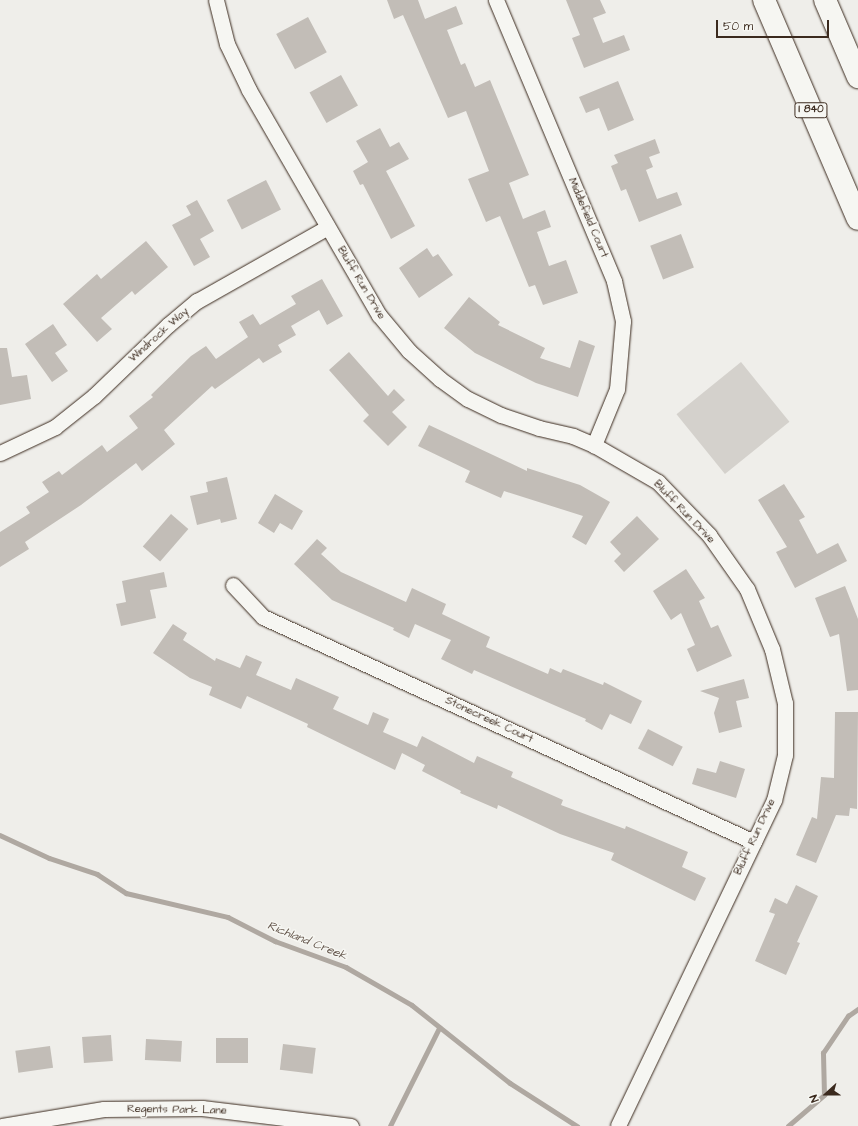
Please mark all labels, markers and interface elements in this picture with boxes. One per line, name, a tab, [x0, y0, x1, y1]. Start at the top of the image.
scale bar	[718, 12, 831, 38]
text: 50 m	[723, 18, 753, 35]
road number: I 840	[794, 102, 828, 118]
street label: Middlefield Court	[565, 176, 611, 260]
street label: Bluff Run Drive	[334, 244, 388, 322]
street label: Windrock Way	[127, 305, 191, 365]
street label: Bluff Run Drive	[651, 478, 717, 546]
street label: Stonecreek Court	[443, 694, 535, 746]
street label: Bluff Run Drive	[732, 797, 778, 877]
water label: Richland Creek	[265, 919, 349, 963]
north arrow	[806, 1074, 846, 1114]
text: N	[806, 1093, 823, 1104]
street label: Regents Park Lane	[127, 1103, 227, 1117]

